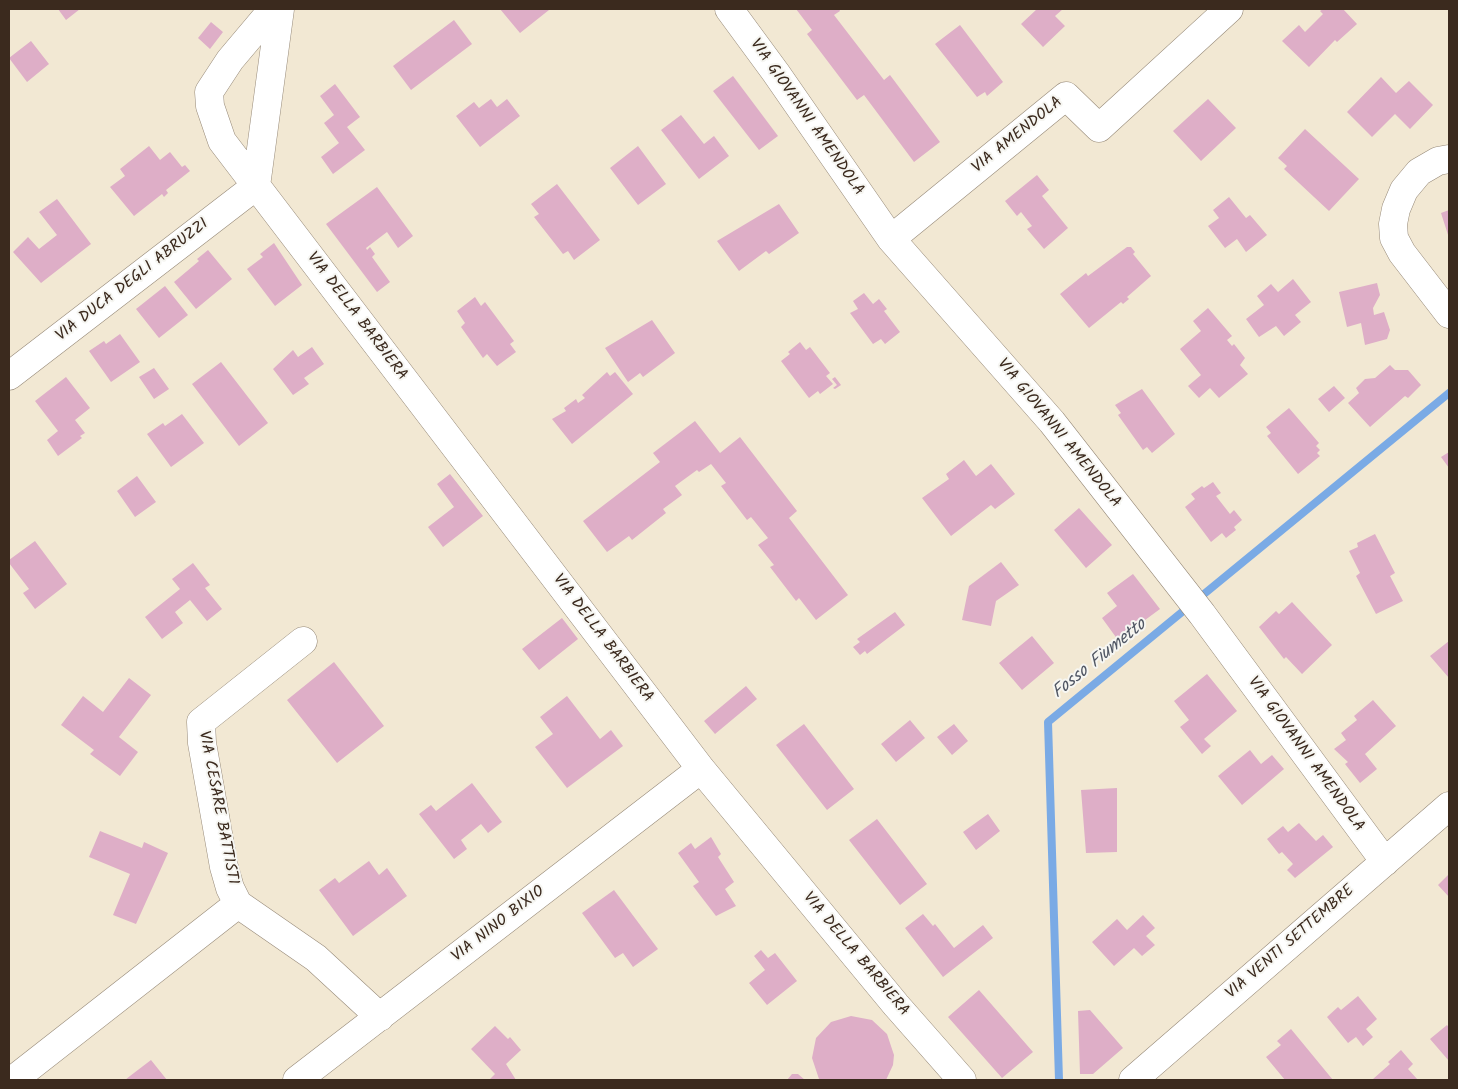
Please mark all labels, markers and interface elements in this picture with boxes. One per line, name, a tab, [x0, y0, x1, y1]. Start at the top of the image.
street label: VIA GIOVANNI AMENDOLA	[745, 36, 867, 200]
street label: VIA AMENDOLA	[969, 94, 1067, 178]
street label: VIA DUCA DEGLI ABRUZZI	[53, 215, 213, 347]
street label: VIA DELLA BARBIERA	[301, 249, 411, 385]
street label: VIA GIOVANNI AMENDOLA	[992, 355, 1124, 513]
street label: VIA DELLA BARBIERA	[547, 571, 657, 707]
water label: Fosso Fiumetto	[1048, 615, 1152, 705]
street label: VIA GIOVANNI AMENDOLA	[1242, 674, 1368, 836]
street label: VIA CESARE BATTISTI	[193, 730, 241, 886]
street label: VIA VENTI SETTEMBRE	[1223, 882, 1359, 1004]
street label: VIA NINO BIXIO	[449, 883, 549, 967]
street label: VIA DELLA BARBIERA	[798, 889, 912, 1021]

